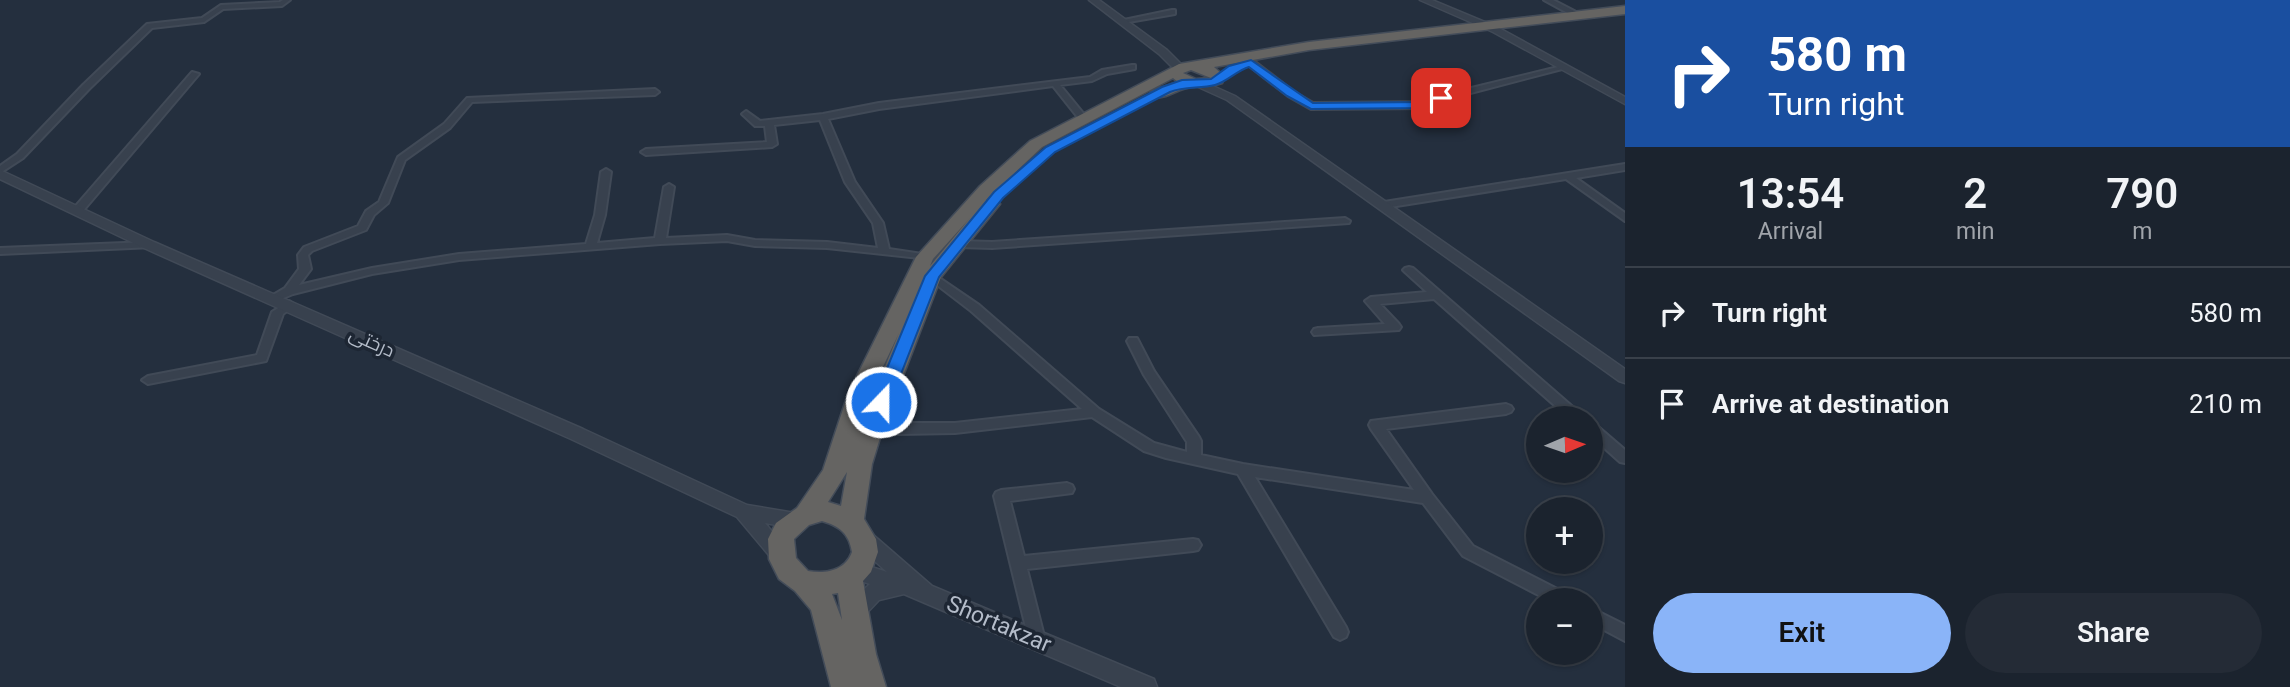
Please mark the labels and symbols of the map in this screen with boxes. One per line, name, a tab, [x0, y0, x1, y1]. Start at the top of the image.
pin	[1411, 68, 1471, 128]
street label: درختی	[346, 322, 398, 362]
position arrow	[844, 365, 918, 439]
north arrow	[1526, 406, 1603, 483]
street label: Shortakzar	[943, 590, 1056, 658]

